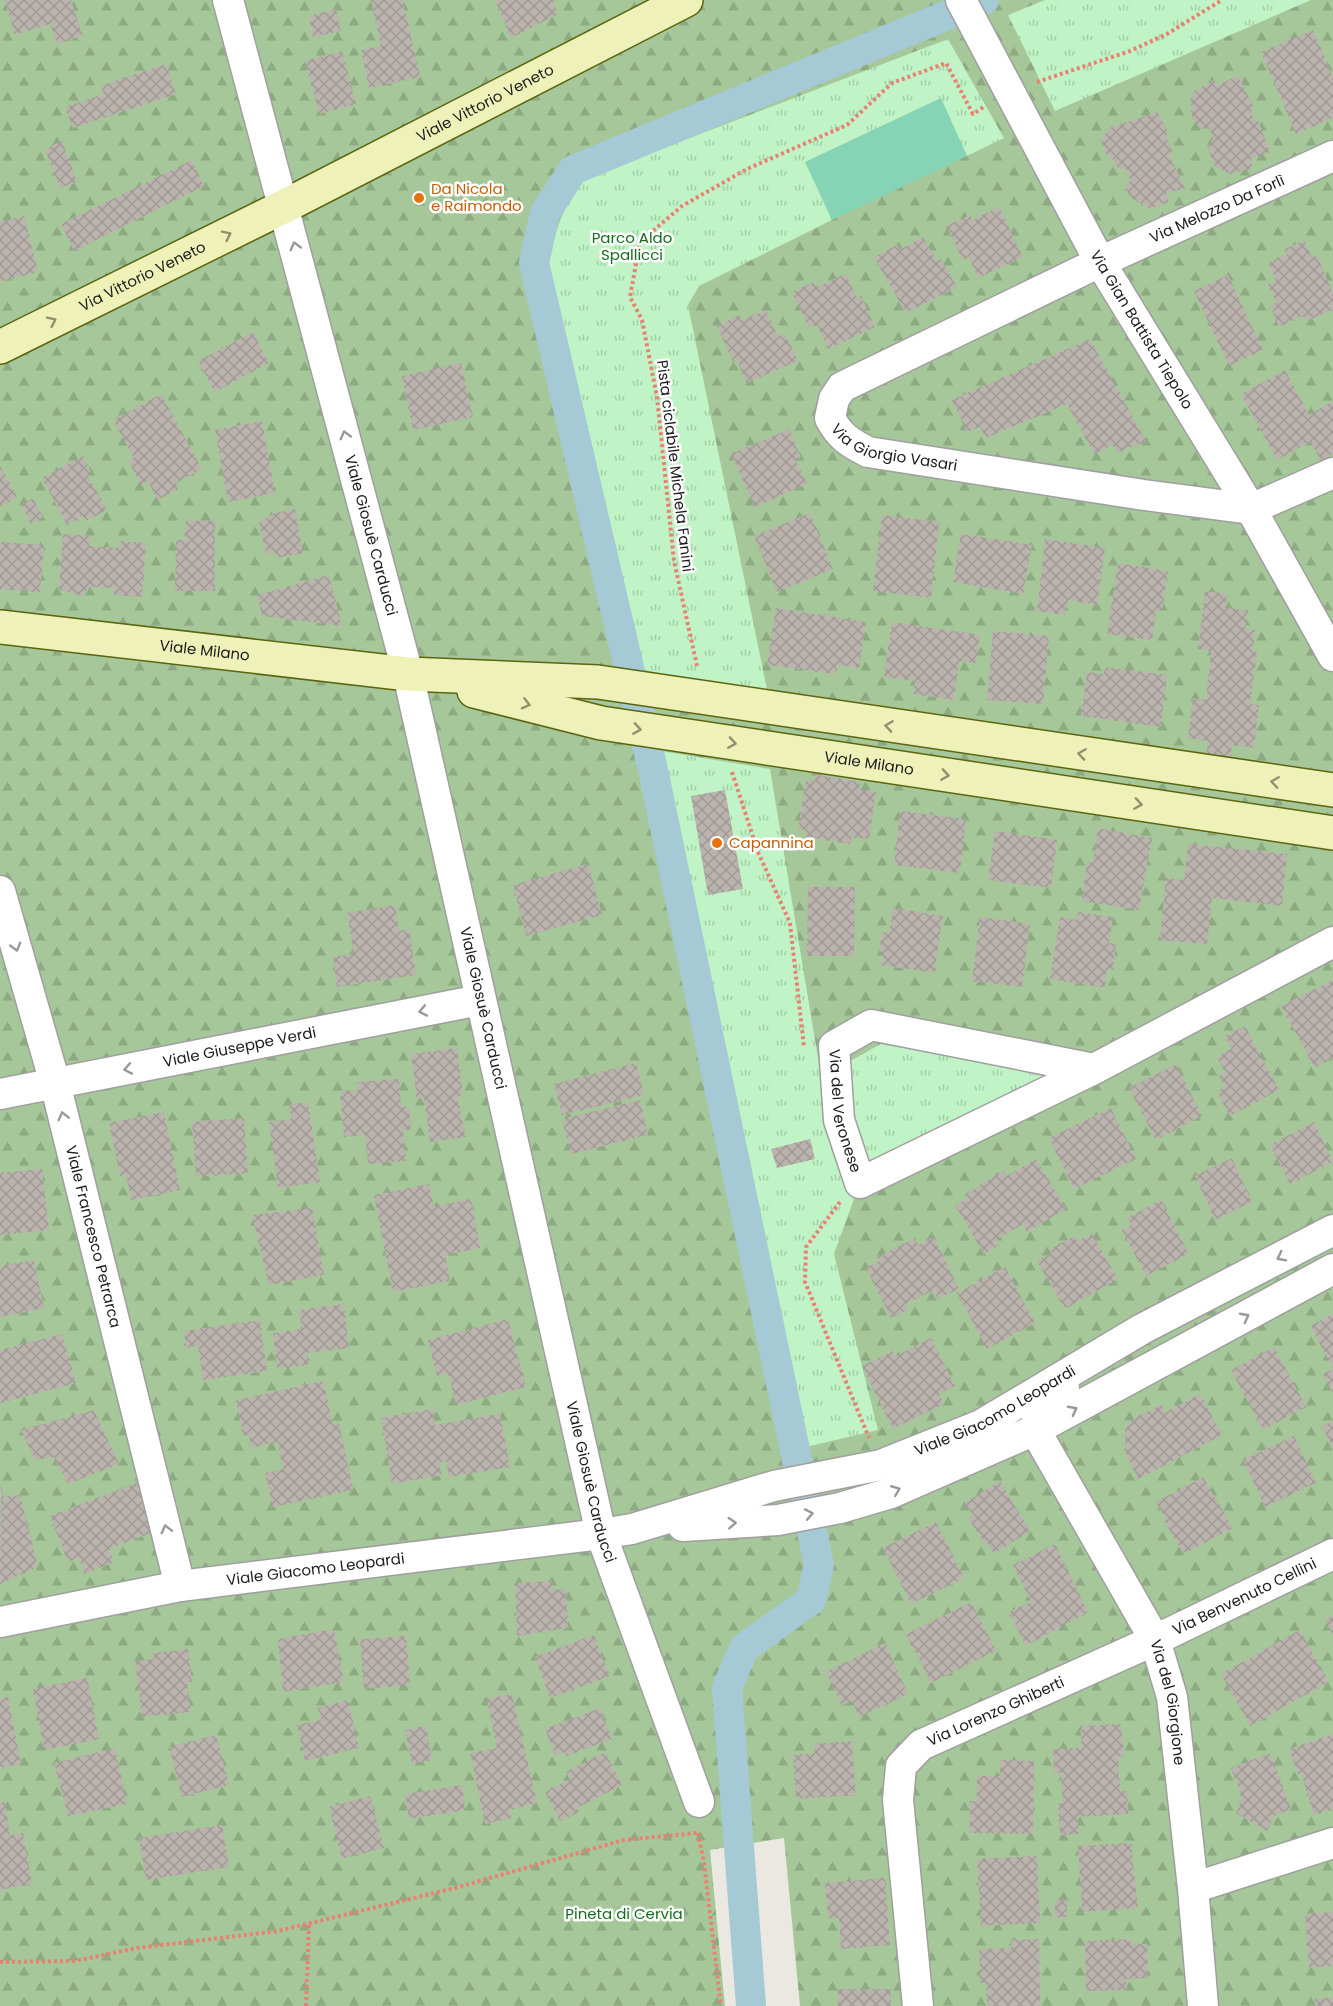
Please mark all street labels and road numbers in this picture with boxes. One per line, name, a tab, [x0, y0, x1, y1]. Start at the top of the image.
street label: Viale Vittorio Veneto	[413, 59, 557, 147]
street label: Via Melozzo Da Forlì	[1146, 169, 1288, 248]
street label: Via Vittorio Veneto	[75, 236, 209, 316]
street label: Via Gian Battista Tiepolo	[1086, 246, 1198, 413]
street label: Pista ciclabile Michela Fanini	[652, 359, 699, 573]
street label: Via Giorgio Vasari	[826, 419, 959, 476]
street label: Viale Giosuè Carducci	[340, 452, 403, 618]
street label: Viale Milano	[158, 634, 251, 666]
street label: Viale Milano	[823, 746, 916, 780]
street label: Viale Giosuè Carducci	[455, 925, 512, 1091]
street label: Viale Giuseppe Verdi	[161, 1021, 318, 1072]
street label: Via del Veronese	[824, 1048, 867, 1175]
street label: Viale Francesco Petrarca	[61, 1143, 126, 1330]
street label: Viale Giacomo Leopardi	[911, 1360, 1079, 1461]
street label: Viale Giosuè Carducci	[561, 1399, 622, 1566]
street label: Viale Giacomo Leopardi	[225, 1547, 406, 1590]
street label: Via Benvenuto Cellini	[1169, 1553, 1320, 1640]
street label: Via del Giorgione	[1145, 1637, 1190, 1766]
street label: Via Lorenzo Ghiberti	[924, 1671, 1067, 1751]

